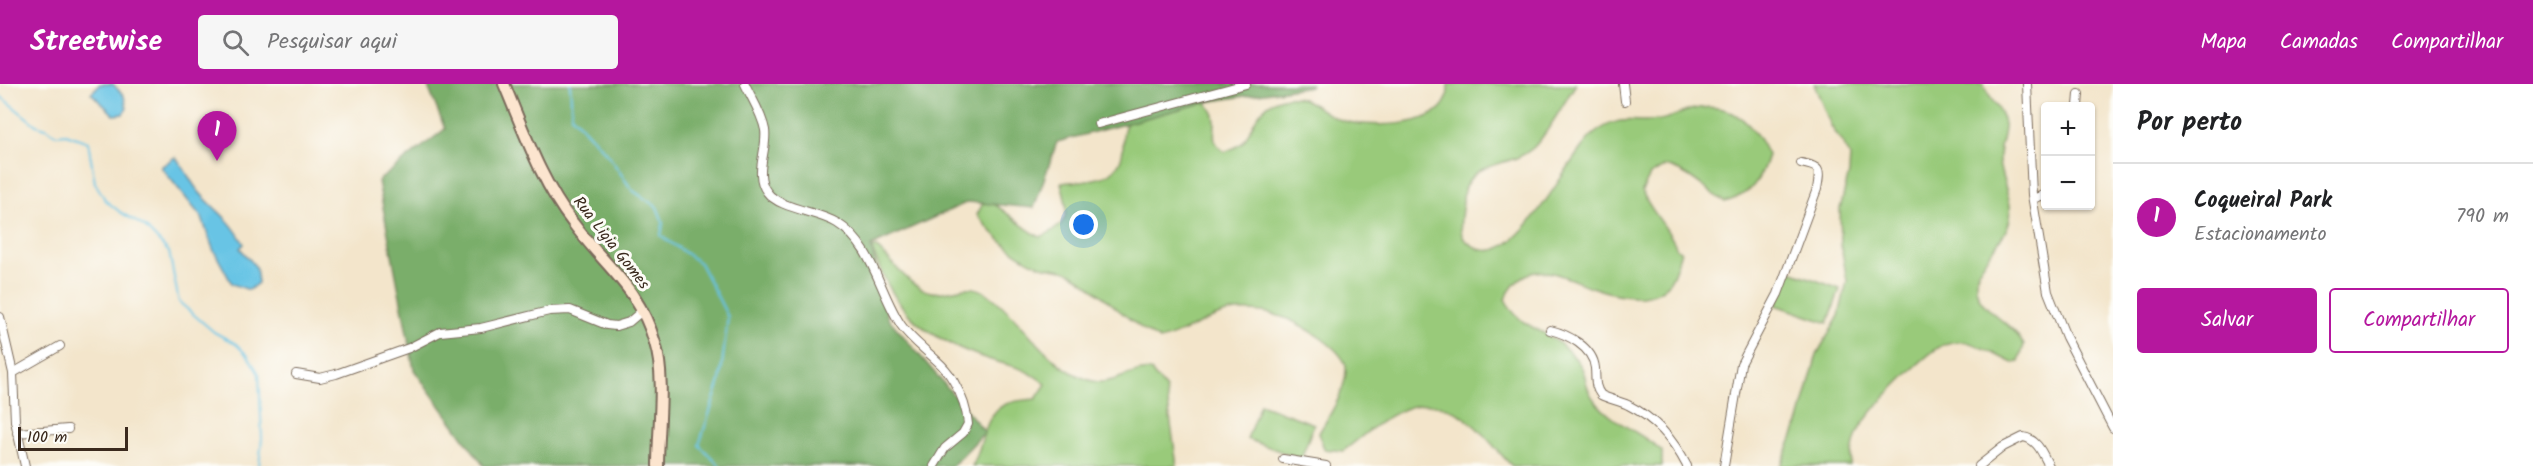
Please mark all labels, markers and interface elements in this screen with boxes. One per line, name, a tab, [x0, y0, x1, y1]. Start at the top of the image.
search box	[198, 15, 618, 69]
text: Streetwise	[30, 20, 162, 65]
text: Pesquisar aqui	[267, 25, 397, 60]
icon: search	[219, 26, 252, 59]
text: Mapa	[2200, 26, 2247, 59]
text: Camadas	[2280, 26, 2358, 59]
text: Compartilhar	[2391, 26, 2503, 59]
map controls	[2041, 102, 2095, 210]
button: +	[2041, 102, 2095, 156]
text: Por perto	[2137, 102, 2242, 144]
pin: 1	[198, 112, 236, 161]
button: −	[2041, 156, 2095, 210]
text: Coqueiral Park	[2194, 184, 2332, 219]
street label: Rua Ligia Gomes	[566, 191, 656, 295]
text: 1	[2153, 201, 2160, 233]
text: 790 m	[2456, 201, 2509, 233]
your location	[1069, 210, 1098, 239]
text: Estacionamento	[2194, 219, 2326, 251]
button: Salvar	[2137, 288, 2317, 353]
button: Compartilhar	[2329, 288, 2509, 353]
scale bar	[18, 424, 128, 452]
text: 100 m	[27, 425, 67, 450]

